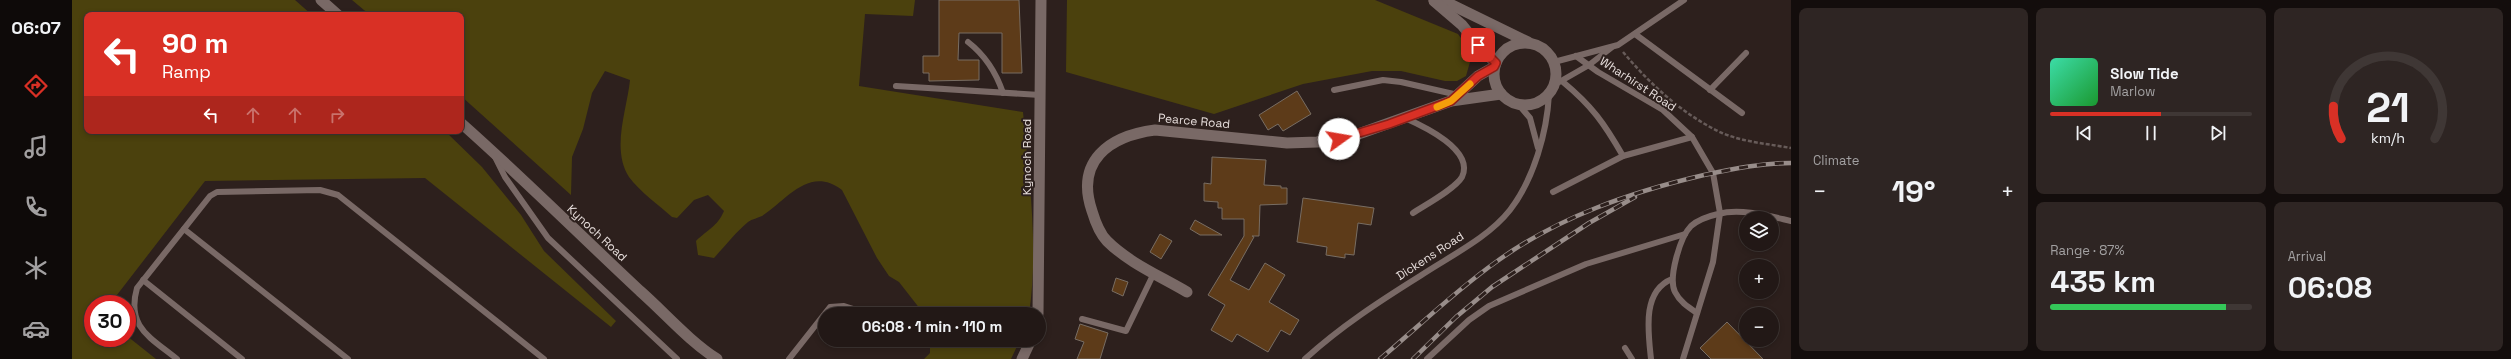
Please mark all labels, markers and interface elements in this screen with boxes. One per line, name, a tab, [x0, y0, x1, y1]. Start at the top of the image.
text: 06:07	[11, 16, 61, 39]
text: 90 m	[162, 25, 228, 61]
icon: left	[96, 28, 148, 80]
pin	[1461, 28, 1495, 62]
icon: arrive	[1467, 34, 1489, 56]
street label: Wharhirst Road	[1597, 53, 1679, 115]
text: Ramp	[162, 60, 211, 83]
text: Slow Tide	[2110, 64, 2179, 83]
icon: directions	[22, 72, 50, 100]
text: 21	[2367, 81, 2410, 134]
text: Marlow	[2110, 83, 2155, 100]
icon: left	[200, 104, 222, 126]
icon: ahead	[242, 104, 264, 126]
icon: ahead	[284, 104, 306, 126]
icon: right	[326, 104, 348, 126]
street label: Pearce Road	[1157, 110, 1231, 132]
position arrow	[1318, 118, 1360, 160]
street label: Kynoch Road	[1019, 119, 1035, 195]
icon: previous	[2073, 122, 2095, 144]
icon: pause	[2140, 122, 2162, 144]
icon: next	[2207, 122, 2229, 144]
text: km/h	[2371, 128, 2405, 146]
icon: music	[22, 133, 50, 161]
text: Climate	[1813, 152, 1859, 169]
text: 19°	[1892, 172, 1936, 211]
text: −	[1813, 177, 1827, 205]
text: +	[2001, 177, 2014, 205]
icon: phone	[22, 193, 50, 221]
street label: Kynoch Road	[564, 201, 630, 265]
map controls	[1739, 211, 1779, 347]
button: layers	[1739, 211, 1779, 251]
street label: Dickens Road	[1393, 228, 1467, 284]
text: Range · 87%	[2050, 242, 2124, 259]
text: Arrival	[2288, 248, 2326, 265]
icon: climate	[22, 254, 50, 282]
button: +	[1739, 259, 1779, 299]
text: 435 km	[2050, 262, 2156, 301]
text: 06:08	[2288, 268, 2372, 307]
speed limit sign: 30	[84, 295, 136, 347]
button: −	[1739, 307, 1779, 347]
icon: car	[22, 315, 50, 343]
text: 06:08 · 1 min · 110 m	[862, 317, 1002, 336]

